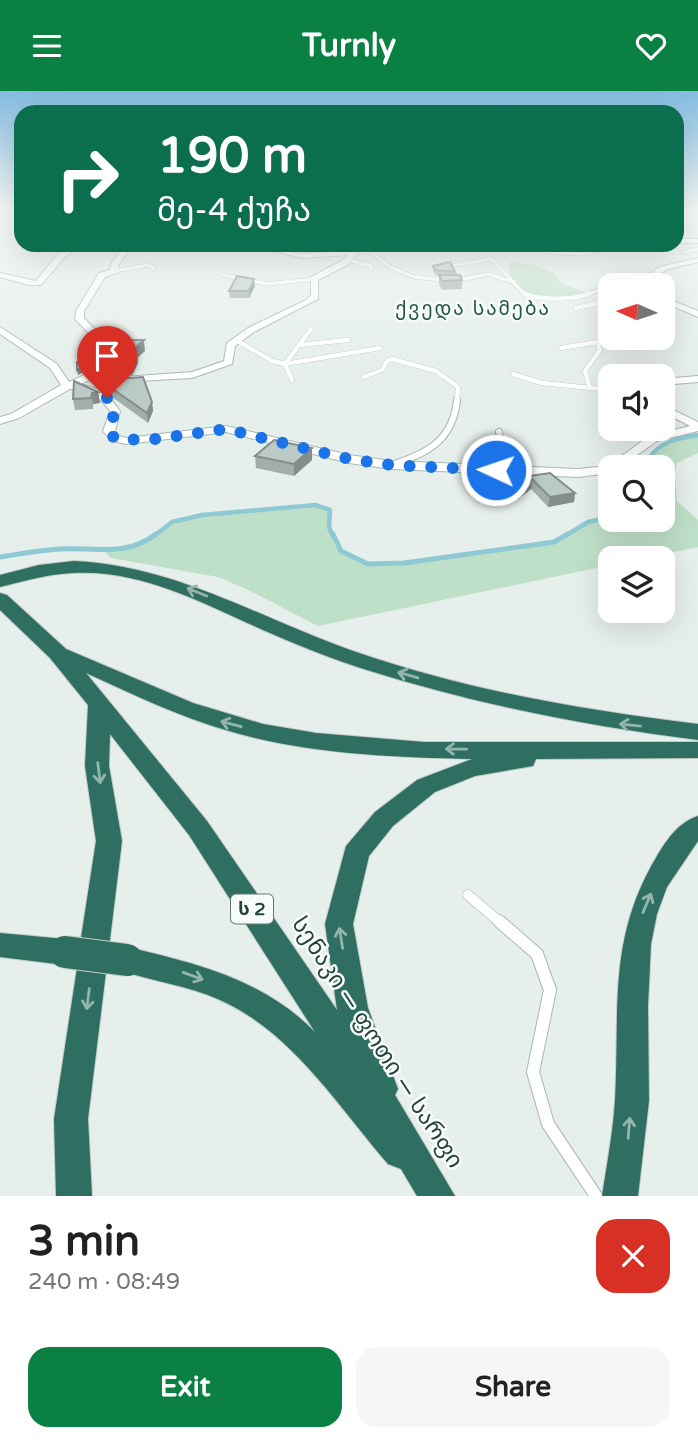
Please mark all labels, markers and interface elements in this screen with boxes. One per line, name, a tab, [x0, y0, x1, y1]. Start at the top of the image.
icon: menu	[28, 27, 66, 65]
text: Turnly	[302, 27, 396, 65]
icon: heart	[632, 27, 670, 65]
text: 190 m	[157, 127, 307, 186]
icon: right	[42, 133, 133, 224]
text: მე-4 ქუჩა	[157, 192, 311, 230]
north arrow	[598, 273, 676, 350]
map controls	[598, 273, 675, 623]
district label: ქვედა სამება	[395, 298, 551, 321]
pin	[77, 326, 137, 398]
icon: arrive	[88, 337, 126, 375]
button: sound	[598, 364, 675, 441]
position arrow	[459, 433, 533, 507]
button: search	[598, 455, 675, 532]
button: layers	[598, 546, 675, 623]
one-way arrow	[186, 585, 208, 598]
one-way arrow	[398, 668, 420, 681]
one-way arrow	[220, 717, 242, 730]
one-way arrow	[619, 718, 642, 731]
one-way arrow	[445, 742, 468, 756]
one-way arrow	[92, 761, 105, 784]
one-way arrow	[641, 893, 654, 915]
road number: ს 2	[231, 895, 273, 923]
street label: სენაკი — ფოთი — სარფი	[285, 912, 469, 1173]
one-way arrow	[335, 927, 348, 950]
one-way arrow	[181, 971, 203, 984]
one-way arrow	[82, 987, 95, 1009]
one-way arrow	[623, 1118, 636, 1140]
text: 3 min	[28, 1216, 140, 1267]
button: close	[596, 1219, 670, 1293]
text: 240 m · 08:49	[28, 1268, 180, 1296]
button: Exit	[28, 1347, 342, 1427]
button: Share	[356, 1347, 670, 1427]

